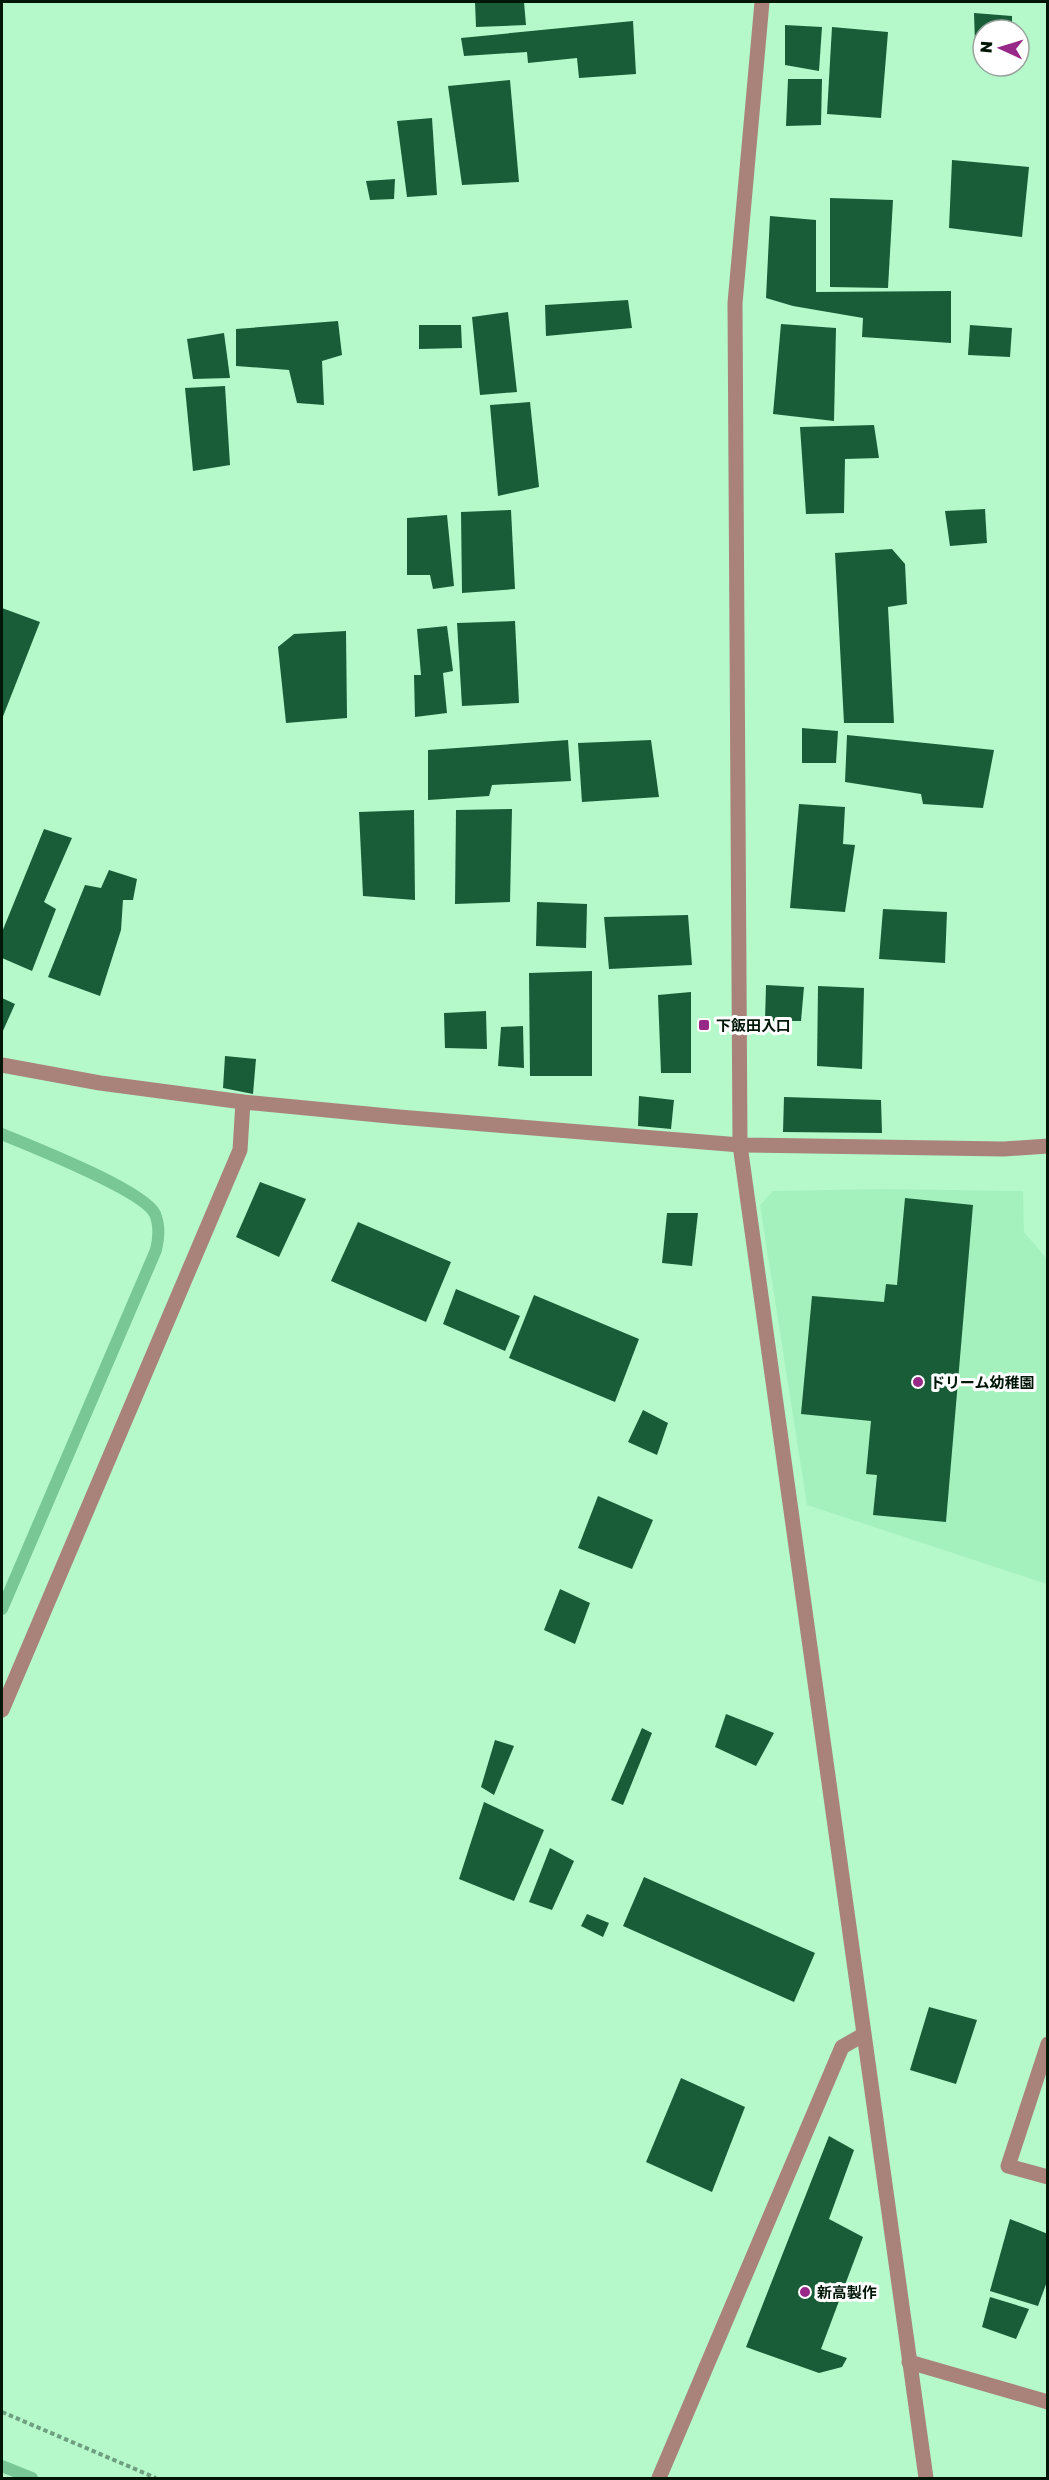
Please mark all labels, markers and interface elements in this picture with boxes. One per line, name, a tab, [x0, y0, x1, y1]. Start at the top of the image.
north arrow	[971, 18, 1031, 78]
text: N	[976, 40, 996, 54]
place label: 下飯田入口	[716, 1016, 791, 1034]
marker: 下飯田入口	[697, 1018, 711, 1032]
place label: ドリーム幼稚園	[930, 1373, 1035, 1391]
marker: ドリーム幼稚園	[911, 1375, 925, 1389]
place label: 新高製作	[817, 2283, 877, 2301]
marker: 新高製作	[798, 2285, 812, 2299]

